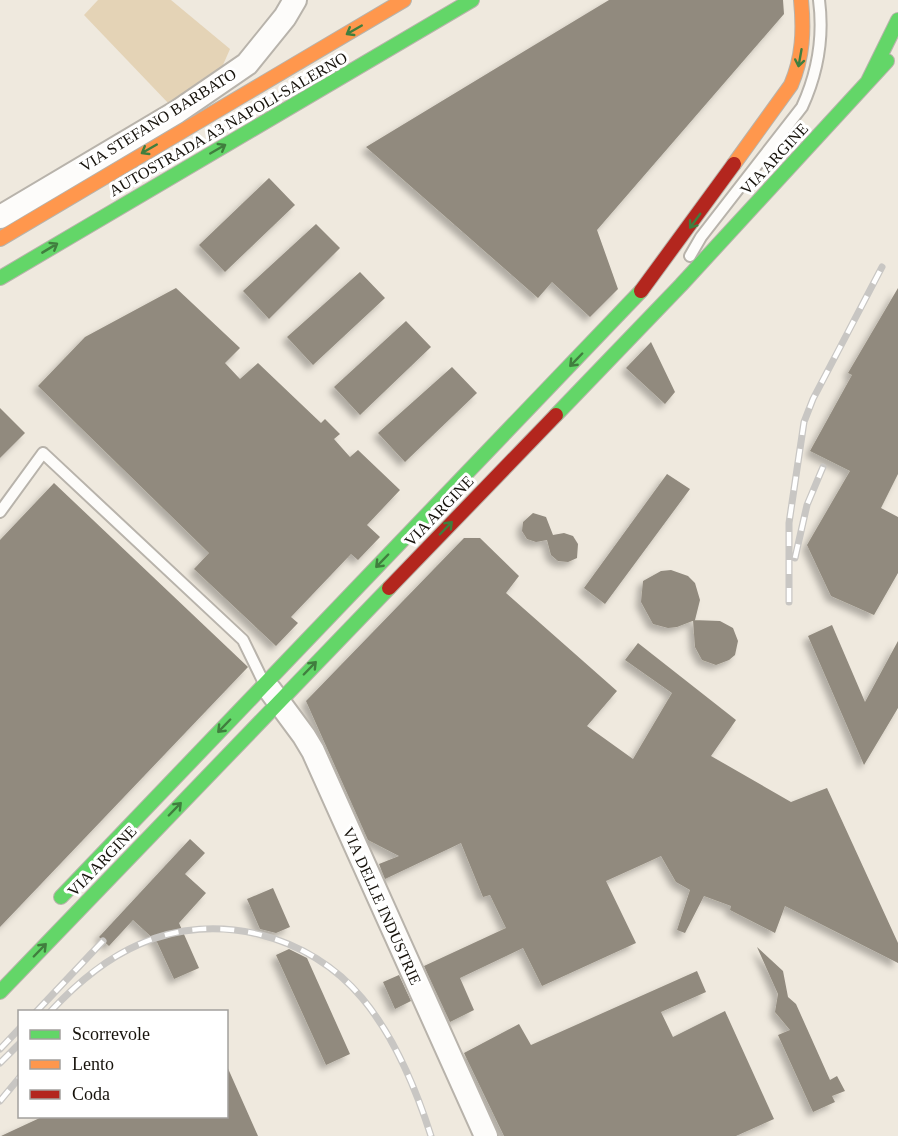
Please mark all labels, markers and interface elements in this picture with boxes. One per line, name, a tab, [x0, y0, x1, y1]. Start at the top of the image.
one-way arrow	[346, 24, 363, 36]
one-way arrow	[794, 48, 805, 67]
street label: AUTOSTRADA A3 NAPOLI-SALERNO	[106, 49, 350, 199]
street label: VIA STEFANO BARBATO	[77, 65, 239, 175]
street label: VIA ARGINE	[737, 120, 811, 198]
one-way arrow	[209, 143, 226, 155]
one-way arrow	[141, 144, 158, 156]
one-way arrow	[689, 212, 701, 228]
one-way arrow	[41, 241, 58, 253]
one-way arrow	[568, 352, 583, 367]
street label: VIA ARGINE	[401, 472, 477, 550]
one-way arrow	[438, 521, 452, 536]
one-way arrow	[375, 553, 389, 568]
one-way arrow	[303, 661, 317, 676]
one-way arrow	[216, 718, 231, 733]
one-way arrow	[168, 802, 182, 817]
street label: VIA ARGINE	[64, 822, 140, 900]
street label: VIA DELLE INDUSTRIE	[340, 825, 424, 987]
one-way arrow	[33, 943, 47, 958]
legend	[18, 1010, 228, 1118]
text: Scorrevole	[72, 1024, 150, 1044]
text: Lento	[72, 1054, 114, 1074]
text: Coda	[72, 1084, 110, 1104]

